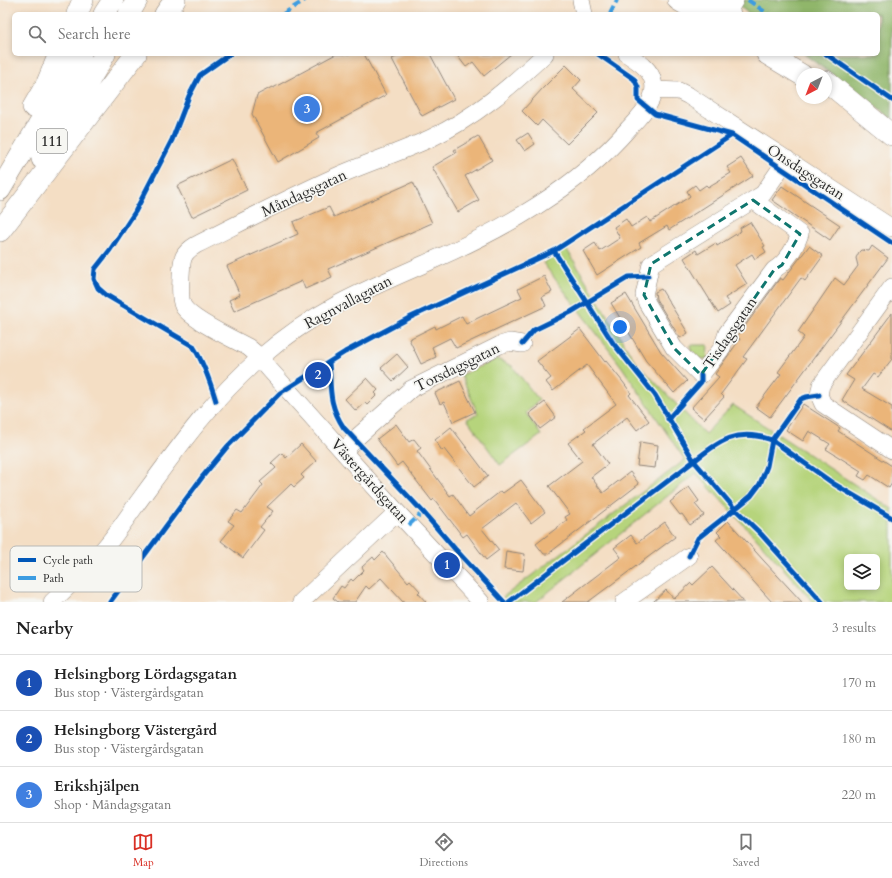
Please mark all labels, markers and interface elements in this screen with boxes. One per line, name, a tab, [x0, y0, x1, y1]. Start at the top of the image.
search box	[12, 12, 880, 56]
icon: search	[26, 23, 48, 45]
text: Search here	[58, 24, 131, 44]
north arrow	[796, 68, 832, 104]
pin: 3	[294, 94, 320, 124]
road number: 111	[37, 129, 67, 153]
street label: Onsdagsgatan	[763, 139, 849, 205]
street label: Måndagsgatan	[258, 164, 350, 221]
street label: Ragnvallagatan	[301, 270, 396, 334]
street label: Tisdagsgatan	[699, 293, 762, 373]
your location	[610, 317, 630, 337]
street label: Torsdagsgatan	[411, 338, 503, 396]
pin: 2	[305, 360, 331, 390]
street label: Västergårdsgatan	[327, 434, 414, 528]
legend	[10, 546, 142, 592]
pin: 1	[434, 550, 460, 580]
text: Cycle path	[43, 553, 93, 568]
map controls	[844, 554, 880, 590]
button: layers	[844, 554, 880, 590]
text: Path	[43, 571, 64, 586]
text: Nearby	[16, 617, 73, 640]
text: 3 results	[832, 619, 876, 637]
text: Helsingborg Lördagsgatan	[54, 664, 237, 684]
text: 1	[26, 674, 32, 692]
text: 170 m	[842, 674, 876, 692]
text: Bus stop · Västergårdsgatan	[54, 684, 204, 702]
text: Helsingborg Västergård	[54, 720, 217, 740]
text: 2	[26, 730, 32, 748]
text: 180 m	[842, 730, 876, 748]
text: Bus stop · Västergårdsgatan	[54, 740, 204, 758]
text: Erikshjälpen	[54, 776, 140, 796]
text: 3	[26, 786, 32, 804]
text: 220 m	[842, 786, 876, 804]
text: Shop · Måndagsgatan	[54, 796, 171, 814]
tab: Map	[132, 831, 154, 870]
tab: Directions	[419, 831, 468, 870]
tab: Saved	[733, 831, 760, 870]

